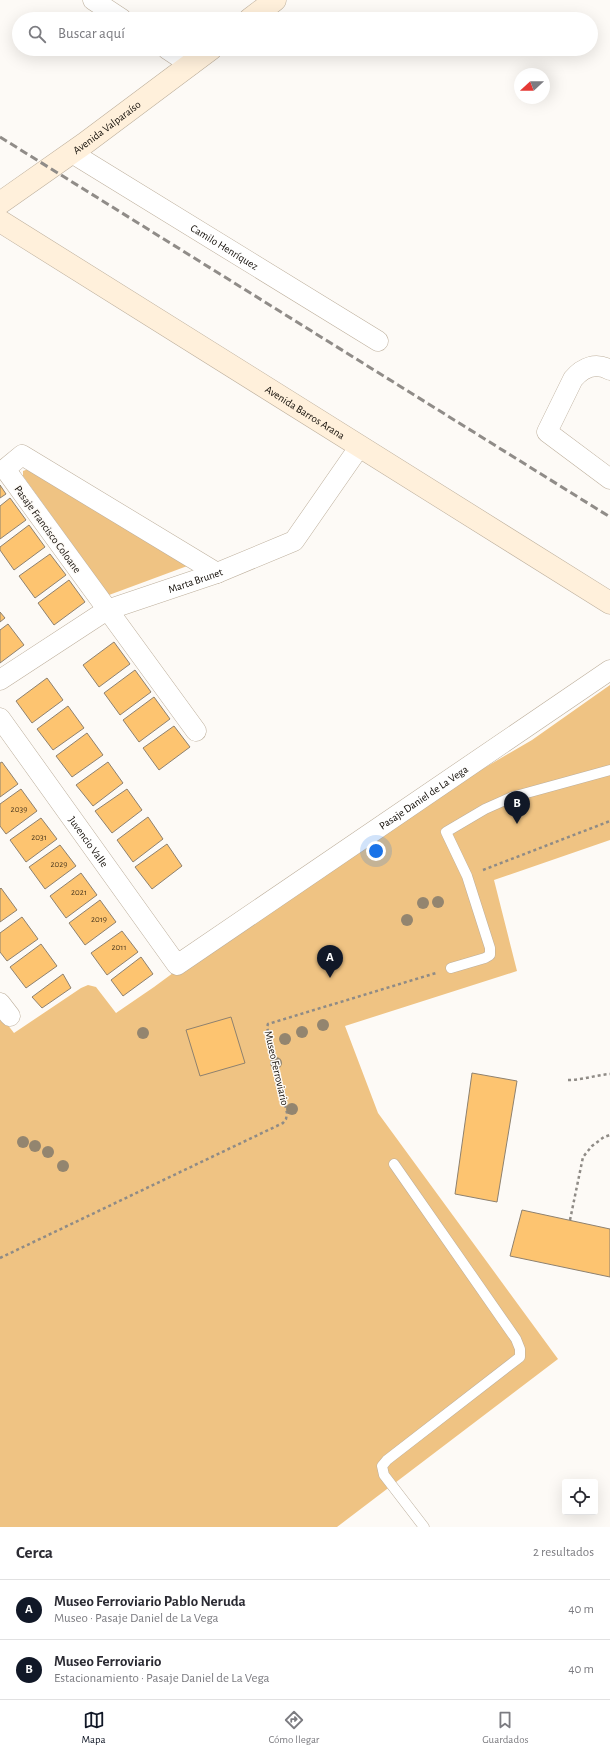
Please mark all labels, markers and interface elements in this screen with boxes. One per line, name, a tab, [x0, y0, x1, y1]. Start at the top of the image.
search box	[12, 12, 598, 56]
icon: search	[26, 23, 48, 45]
text: Buscar aquí	[58, 26, 125, 41]
north arrow	[514, 68, 550, 104]
street label: Avenida Valparaíso	[71, 99, 143, 156]
street label: Camilo Henríquez	[188, 222, 260, 272]
street label: Avenida Barros Arana	[263, 384, 347, 441]
street label: Pasaje Francisco Coloane	[12, 484, 83, 575]
street label: Marta Brunet	[167, 566, 225, 595]
street label: Pasaje Daniel de La Vega	[377, 764, 470, 832]
pin: B	[504, 791, 530, 824]
house number: 2039	[11, 805, 27, 814]
street label: Juvencio Valle	[66, 814, 110, 869]
house number: 2031	[31, 833, 47, 842]
your location	[366, 841, 386, 861]
house number: 2029	[50, 860, 68, 869]
house number: 2021	[71, 888, 87, 897]
house number: 2019	[91, 915, 107, 924]
house number: 2011	[111, 943, 127, 952]
pin: A	[317, 945, 343, 978]
street label: Museo Ferroviario	[263, 1030, 290, 1106]
map controls	[562, 1479, 598, 1515]
button: locate	[562, 1479, 598, 1515]
text: Cerca	[16, 1544, 53, 1561]
text: 2 resultados	[533, 1546, 594, 1559]
text: Museo Ferroviario Pablo Neruda	[54, 1594, 246, 1609]
text: A	[25, 1603, 33, 1616]
text: 40 m	[568, 1603, 594, 1616]
text: Museo · Pasaje Daniel de La Vega	[54, 1612, 219, 1625]
text: Museo Ferroviario	[54, 1654, 162, 1669]
text: B	[25, 1663, 33, 1676]
text: 40 m	[568, 1663, 594, 1676]
text: Estacionamiento · Pasaje Daniel de La Vega	[54, 1672, 270, 1685]
tab: Mapa	[81, 1709, 106, 1746]
tab: Cómo llegar	[268, 1709, 319, 1746]
tab: Guardados	[482, 1709, 529, 1746]

